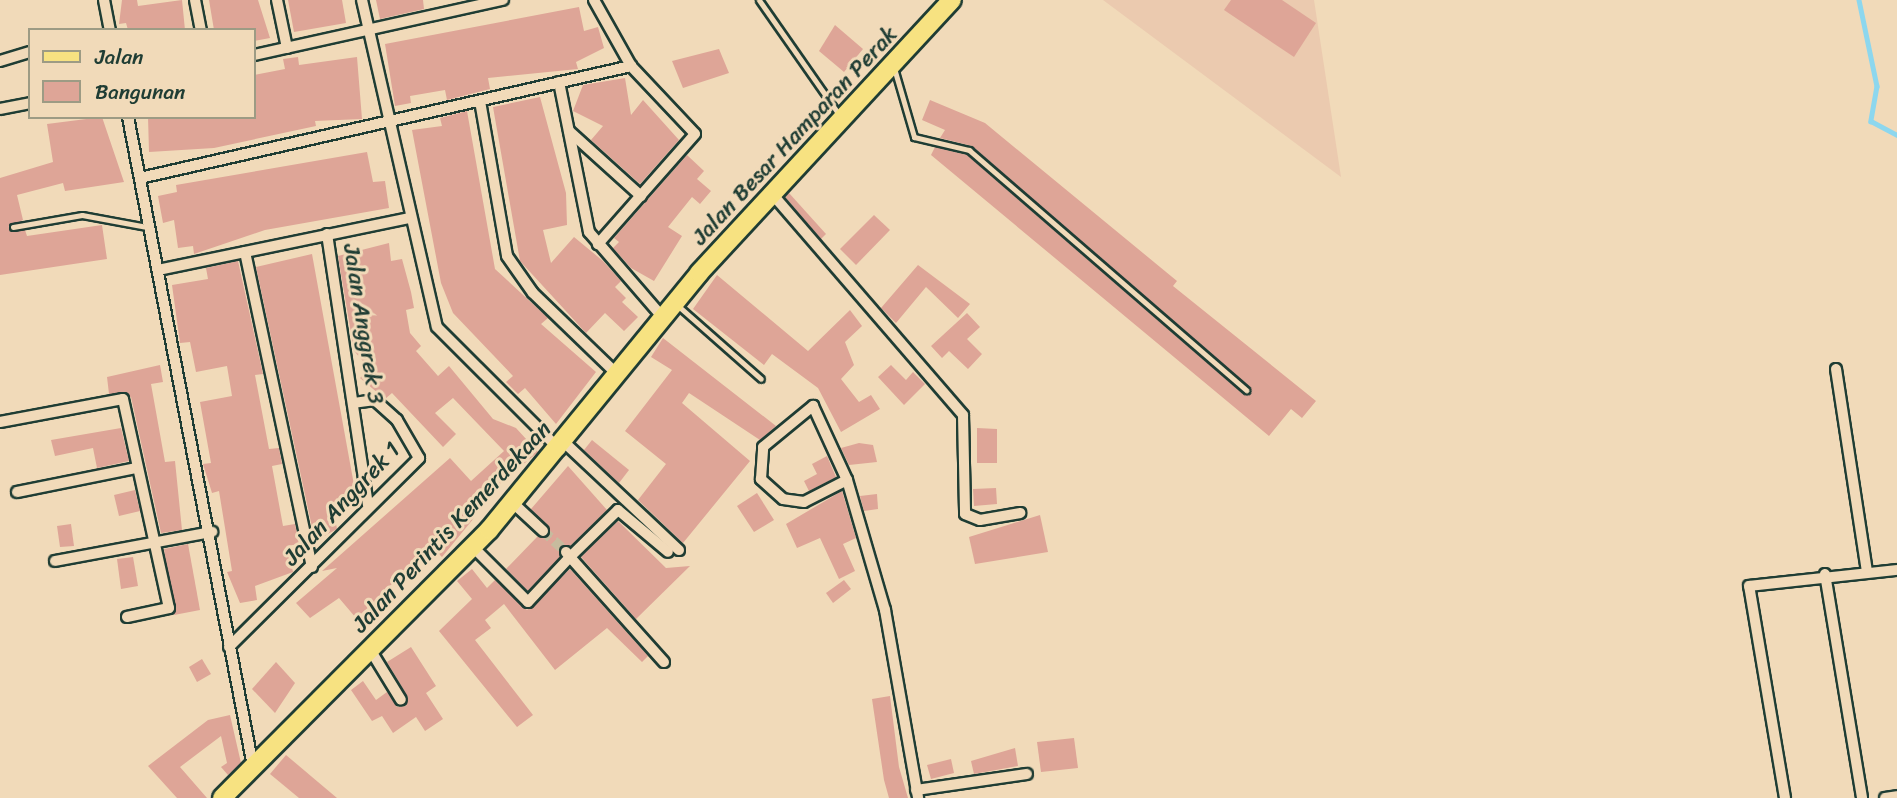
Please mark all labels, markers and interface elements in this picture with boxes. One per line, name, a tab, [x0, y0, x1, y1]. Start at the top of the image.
street label: Jalan Besar Hamparan Perak	[686, 20, 904, 252]
legend	[28, 28, 256, 119]
text: Jalan	[95, 38, 143, 76]
text: Bangunan	[95, 73, 185, 111]
street label: Jalan Anggrek 3	[337, 242, 389, 406]
street label: Jalan Perintis Kemerdekaan	[346, 415, 558, 639]
street label: Jalan Anggrek 1	[278, 437, 406, 571]

